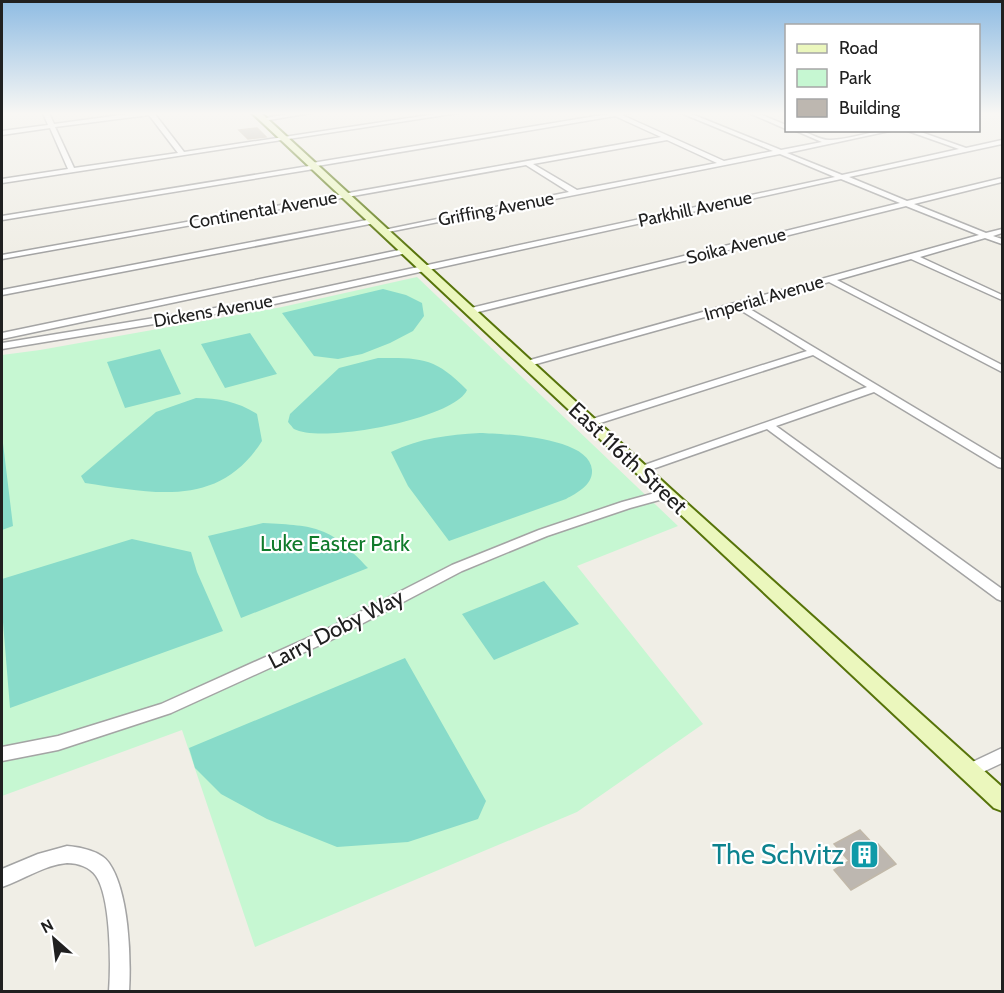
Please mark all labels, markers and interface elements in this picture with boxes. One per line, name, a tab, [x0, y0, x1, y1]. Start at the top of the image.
legend	[785, 24, 980, 132]
text: Road	[839, 37, 878, 59]
text: Park	[839, 67, 872, 89]
text: Building	[839, 97, 901, 119]
street label: Continental Avenue	[187, 186, 339, 234]
street label: Parkhill Avenue	[636, 186, 754, 232]
street label: Griffing Avenue	[436, 187, 556, 231]
street label: Soika Avenue	[684, 223, 788, 269]
street label: Imperial Avenue	[702, 270, 826, 326]
street label: Dickens Avenue	[152, 290, 274, 332]
street label: East 116th Street	[563, 396, 693, 520]
park label: Luke Easter Park	[260, 530, 410, 557]
street label: Larry Doby Way	[264, 583, 408, 675]
place label: The Schvitz	[712, 838, 844, 871]
building icon: The Schvitz	[849, 838, 881, 870]
north arrow	[24, 909, 84, 969]
text: N	[38, 915, 57, 937]

